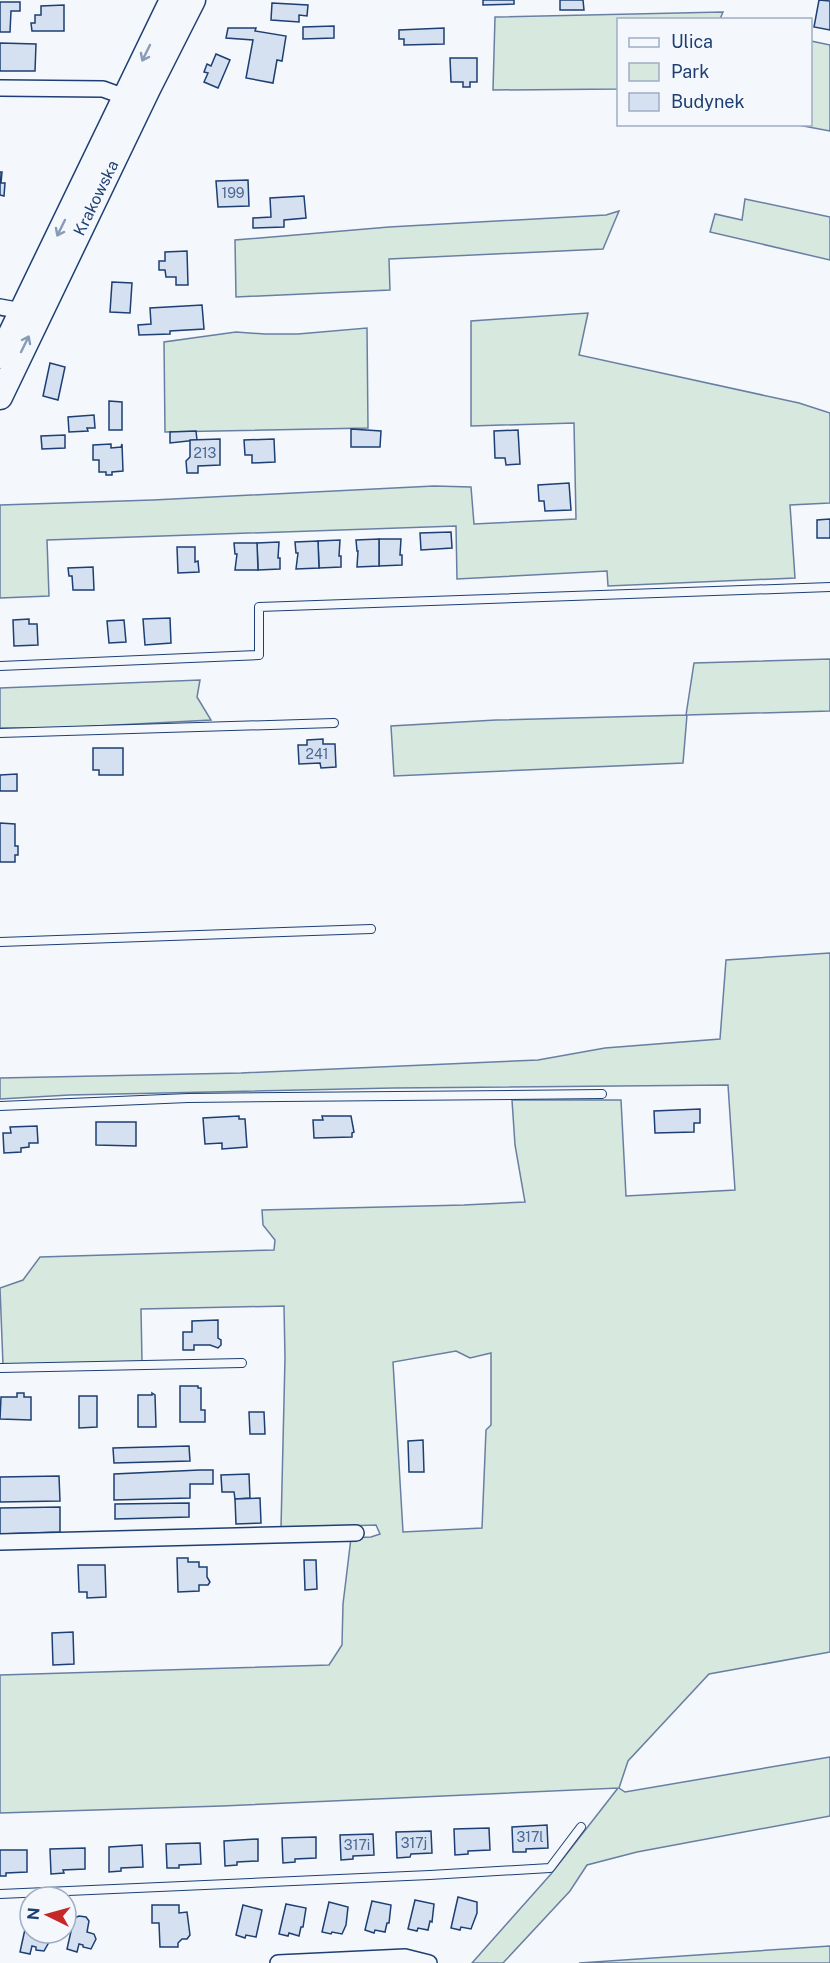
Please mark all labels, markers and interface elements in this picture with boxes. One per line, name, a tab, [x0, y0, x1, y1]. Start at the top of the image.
legend	[617, 18, 812, 126]
text: Ulica	[671, 31, 713, 52]
one-way arrow	[140, 43, 152, 61]
text: Park	[671, 61, 709, 82]
text: Budynek	[671, 91, 745, 112]
street label: Krakowska	[70, 157, 122, 239]
house number: 199	[221, 185, 245, 201]
one-way arrow	[55, 219, 67, 237]
one-way arrow	[20, 335, 32, 353]
house number: 213	[194, 445, 217, 461]
house number: 241	[306, 746, 328, 762]
house number: 317l	[516, 1829, 544, 1845]
house number: 317j	[401, 1835, 427, 1851]
house number: 317i	[344, 1837, 370, 1853]
north arrow	[18, 1885, 78, 1945]
text: N	[24, 1907, 44, 1921]

